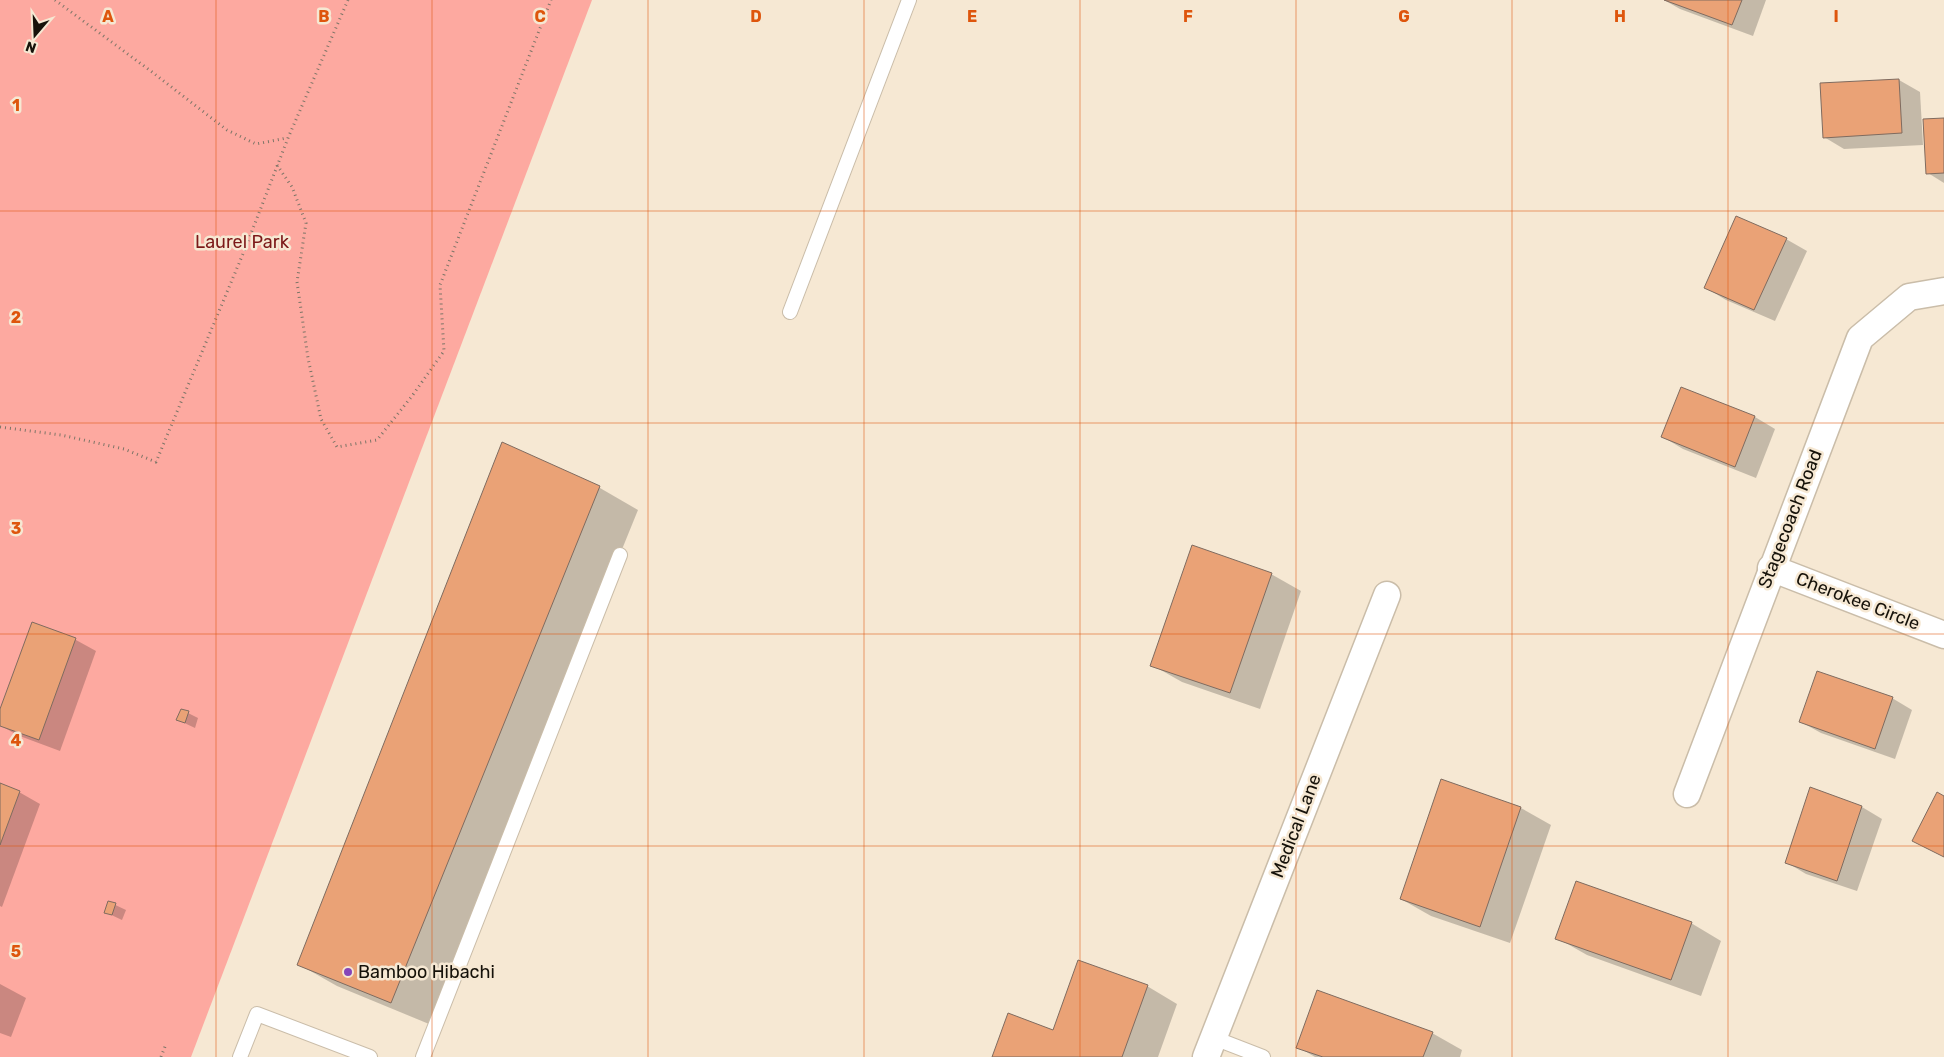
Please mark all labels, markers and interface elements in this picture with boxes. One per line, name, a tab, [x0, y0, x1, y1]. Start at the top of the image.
text: A	[102, 7, 114, 26]
text: B	[318, 7, 330, 26]
text: C	[534, 7, 546, 26]
text: D	[750, 7, 762, 26]
text: E	[967, 7, 977, 26]
text: F	[1183, 7, 1193, 26]
text: G	[1398, 7, 1410, 26]
text: H	[1614, 7, 1626, 26]
text: I	[1833, 7, 1839, 26]
north arrow	[10, 10, 60, 60]
text: N	[23, 37, 38, 56]
text: 1	[12, 96, 20, 115]
park label: Laurel Park	[195, 231, 290, 253]
text: 2	[11, 308, 21, 327]
street label: Stagecoach Road	[1753, 446, 1827, 592]
text: 3	[11, 519, 21, 538]
street label: Cherokee Circle	[1793, 567, 1923, 635]
text: 4	[11, 731, 22, 750]
street label: Medical Lane	[1266, 771, 1326, 881]
text: 5	[11, 942, 21, 961]
place label: Bamboo Hibachi	[358, 961, 495, 983]
marker: Bamboo Hibachi	[342, 966, 354, 978]

